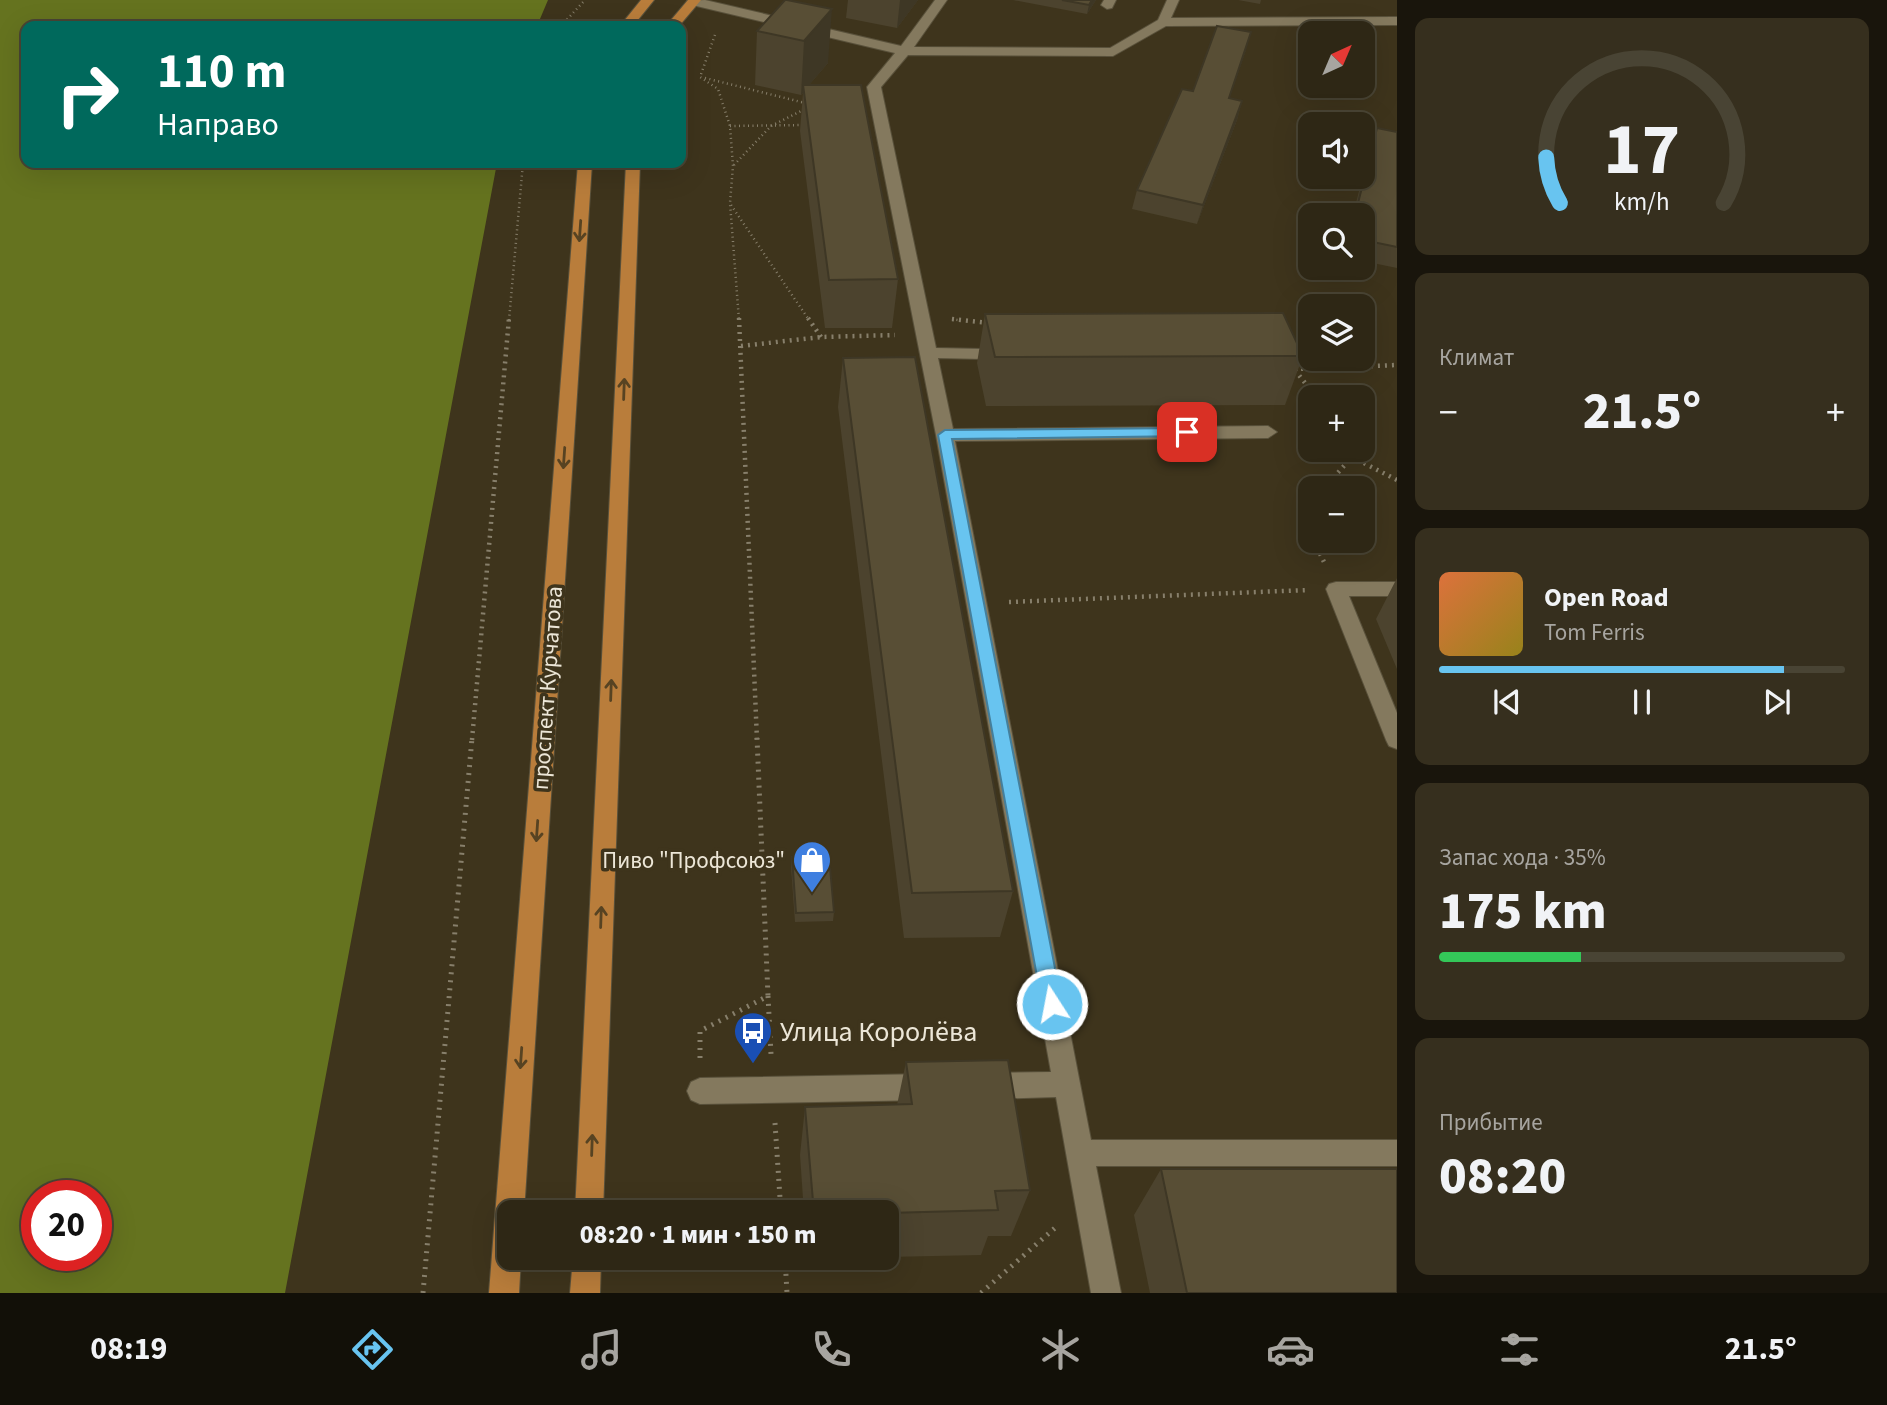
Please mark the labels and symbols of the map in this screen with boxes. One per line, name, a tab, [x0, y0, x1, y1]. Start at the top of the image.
north arrow	[1298, 21, 1376, 98]
one-way arrow	[573, 219, 586, 242]
one-way arrow	[617, 378, 630, 401]
pin	[1157, 402, 1217, 462]
one-way arrow	[557, 446, 570, 469]
street label: проспект Курчатова	[524, 585, 571, 791]
one-way arrow	[605, 679, 618, 702]
one-way arrow	[530, 820, 543, 842]
shop icon: Пиво "Профсоюз"	[791, 839, 833, 894]
place label: Пиво "Профсоюз"	[602, 844, 785, 877]
one-way arrow	[595, 906, 608, 929]
position arrow	[1015, 967, 1089, 1041]
bus stop icon: Улица Королёва	[732, 1010, 774, 1065]
place label: Улица Королёва	[780, 1012, 977, 1052]
one-way arrow	[514, 1046, 527, 1069]
one-way arrow	[585, 1133, 598, 1156]
speed limit sign: 20	[21, 1180, 112, 1271]

